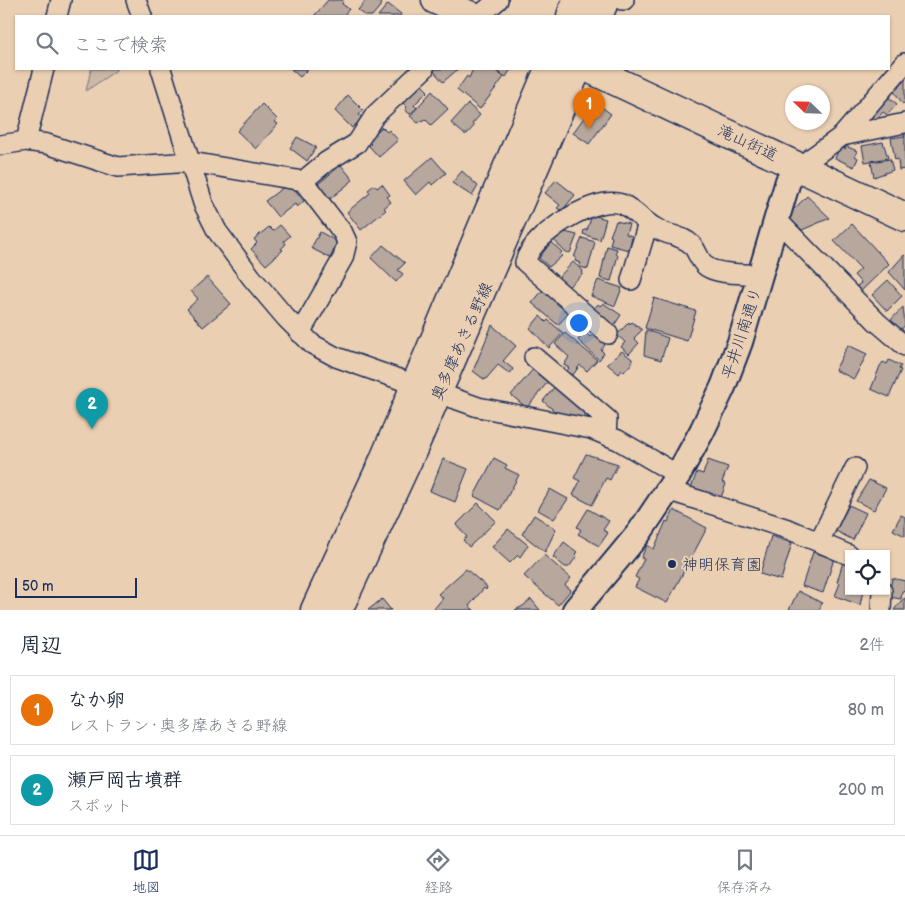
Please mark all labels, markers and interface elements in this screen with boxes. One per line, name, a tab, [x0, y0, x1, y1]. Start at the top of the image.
search box	[15, 15, 890, 70]
icon: search	[33, 29, 61, 57]
text: ここで検索	[73, 34, 168, 57]
north arrow	[785, 85, 830, 130]
pin: 1	[573, 88, 605, 129]
street label: 滝山街道	[714, 121, 780, 165]
street label: 奥多摩あきる野線	[428, 279, 497, 404]
street label: 平井川南通り	[719, 285, 766, 382]
your location	[566, 310, 592, 336]
pin: 2	[76, 388, 108, 429]
map controls	[845, 550, 890, 595]
button: locate	[845, 550, 890, 595]
place label: 神明保育園	[682, 556, 762, 575]
marker: 神明保育園	[666, 558, 678, 570]
scale bar	[15, 575, 138, 598]
text: 50 m	[22, 578, 54, 595]
text: 周辺	[20, 633, 62, 658]
text: 2件	[860, 636, 885, 655]
text: なか卵	[68, 689, 125, 712]
text: 1	[34, 701, 40, 720]
text: 80 m	[848, 701, 884, 720]
text: レストラン · 奥多摩あきる野線	[68, 717, 287, 736]
text: 瀬戸岡古墳群	[68, 769, 182, 792]
text: 2	[32, 781, 42, 800]
text: 200 m	[838, 781, 884, 800]
text: スポット	[68, 797, 132, 816]
tab: 地図	[132, 846, 160, 896]
tab: 経路	[424, 846, 452, 896]
tab: 保存済み	[717, 846, 773, 896]

